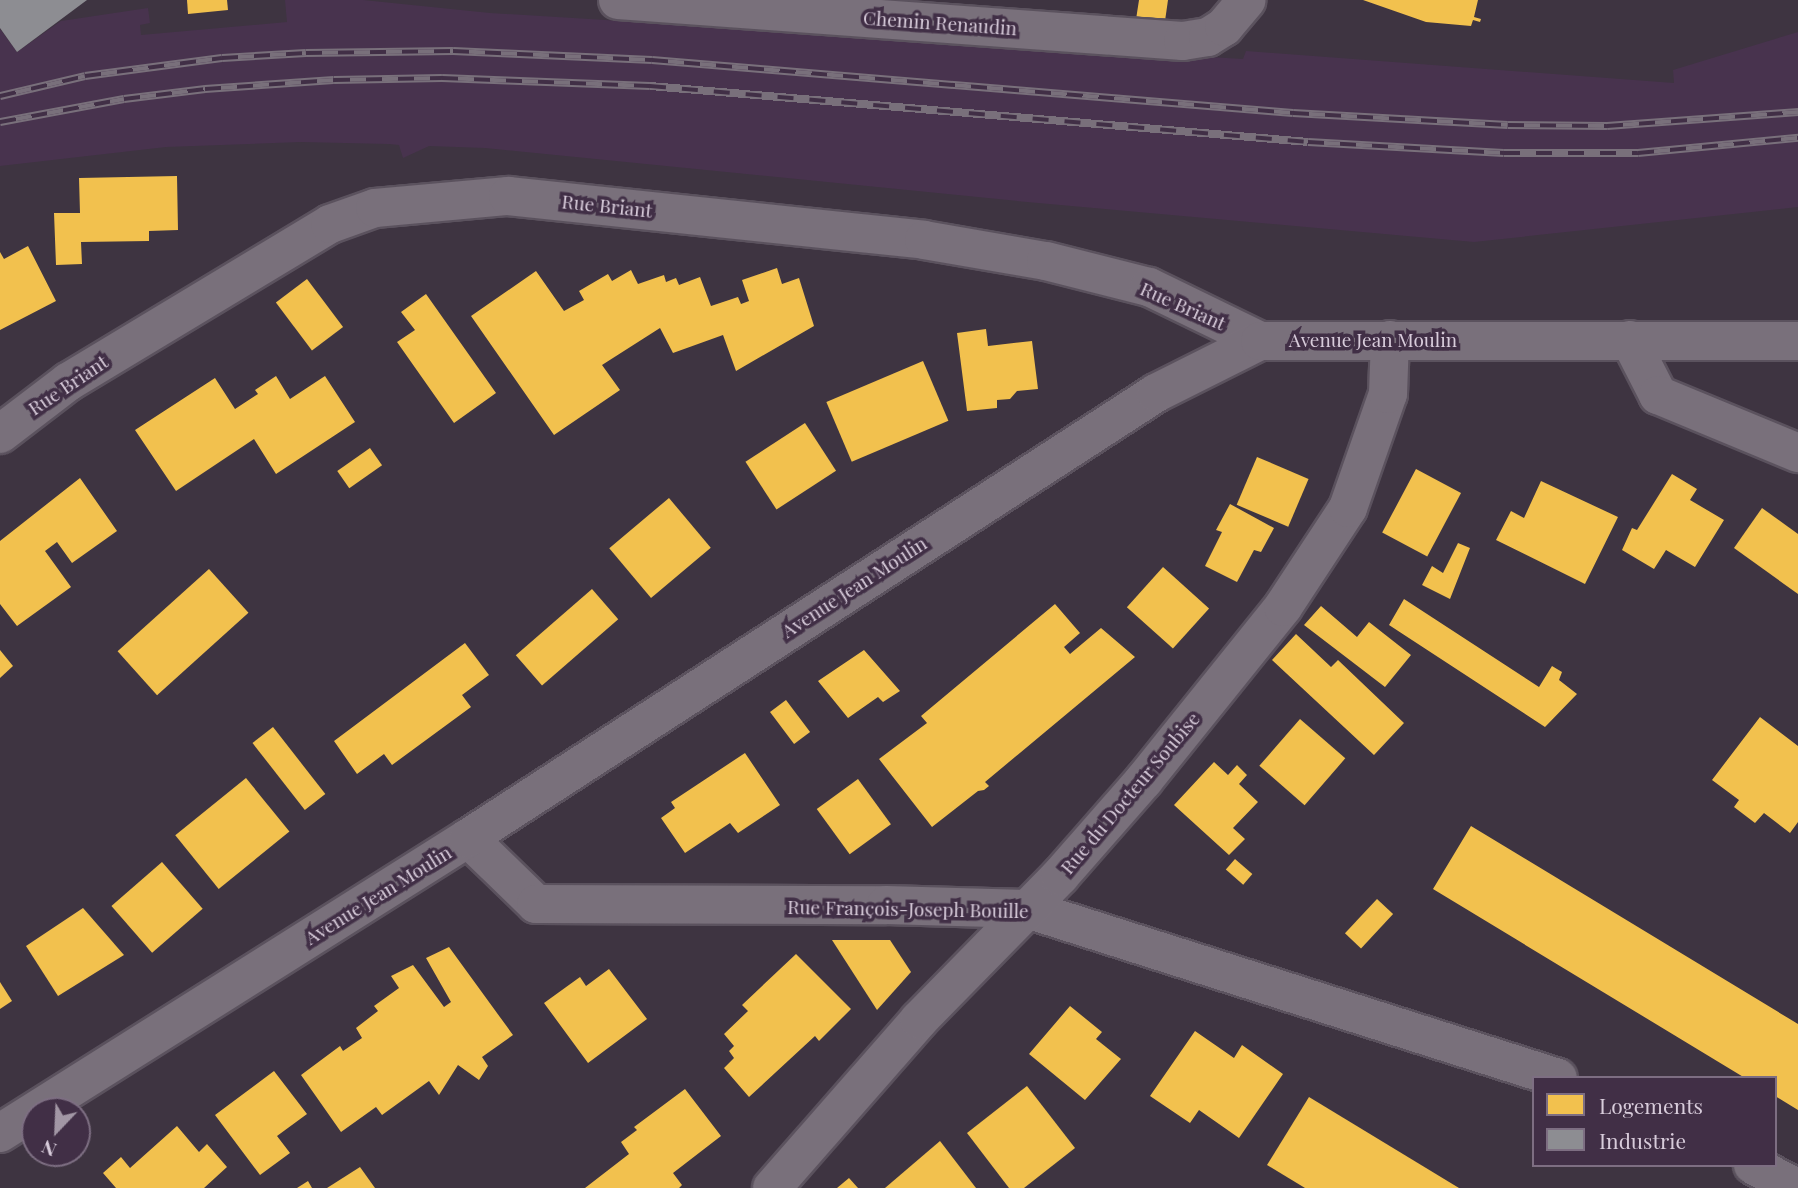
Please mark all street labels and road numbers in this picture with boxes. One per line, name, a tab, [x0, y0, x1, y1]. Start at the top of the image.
street label: Chemin Renaudin	[862, 6, 1018, 40]
street label: Rue Briant	[561, 190, 653, 222]
street label: Rue Briant	[1137, 277, 1229, 335]
street label: Avenue Jean Moulin	[1289, 329, 1457, 351]
street label: Rue Briant	[24, 350, 112, 420]
street label: Avenue Jean Moulin	[777, 532, 931, 642]
street label: Rue du Docteur Soubise	[1056, 707, 1204, 879]
street label: Avenue Jean Moulin	[301, 841, 455, 949]
street label: Rue François-Joseph Bouille	[787, 895, 1029, 923]

